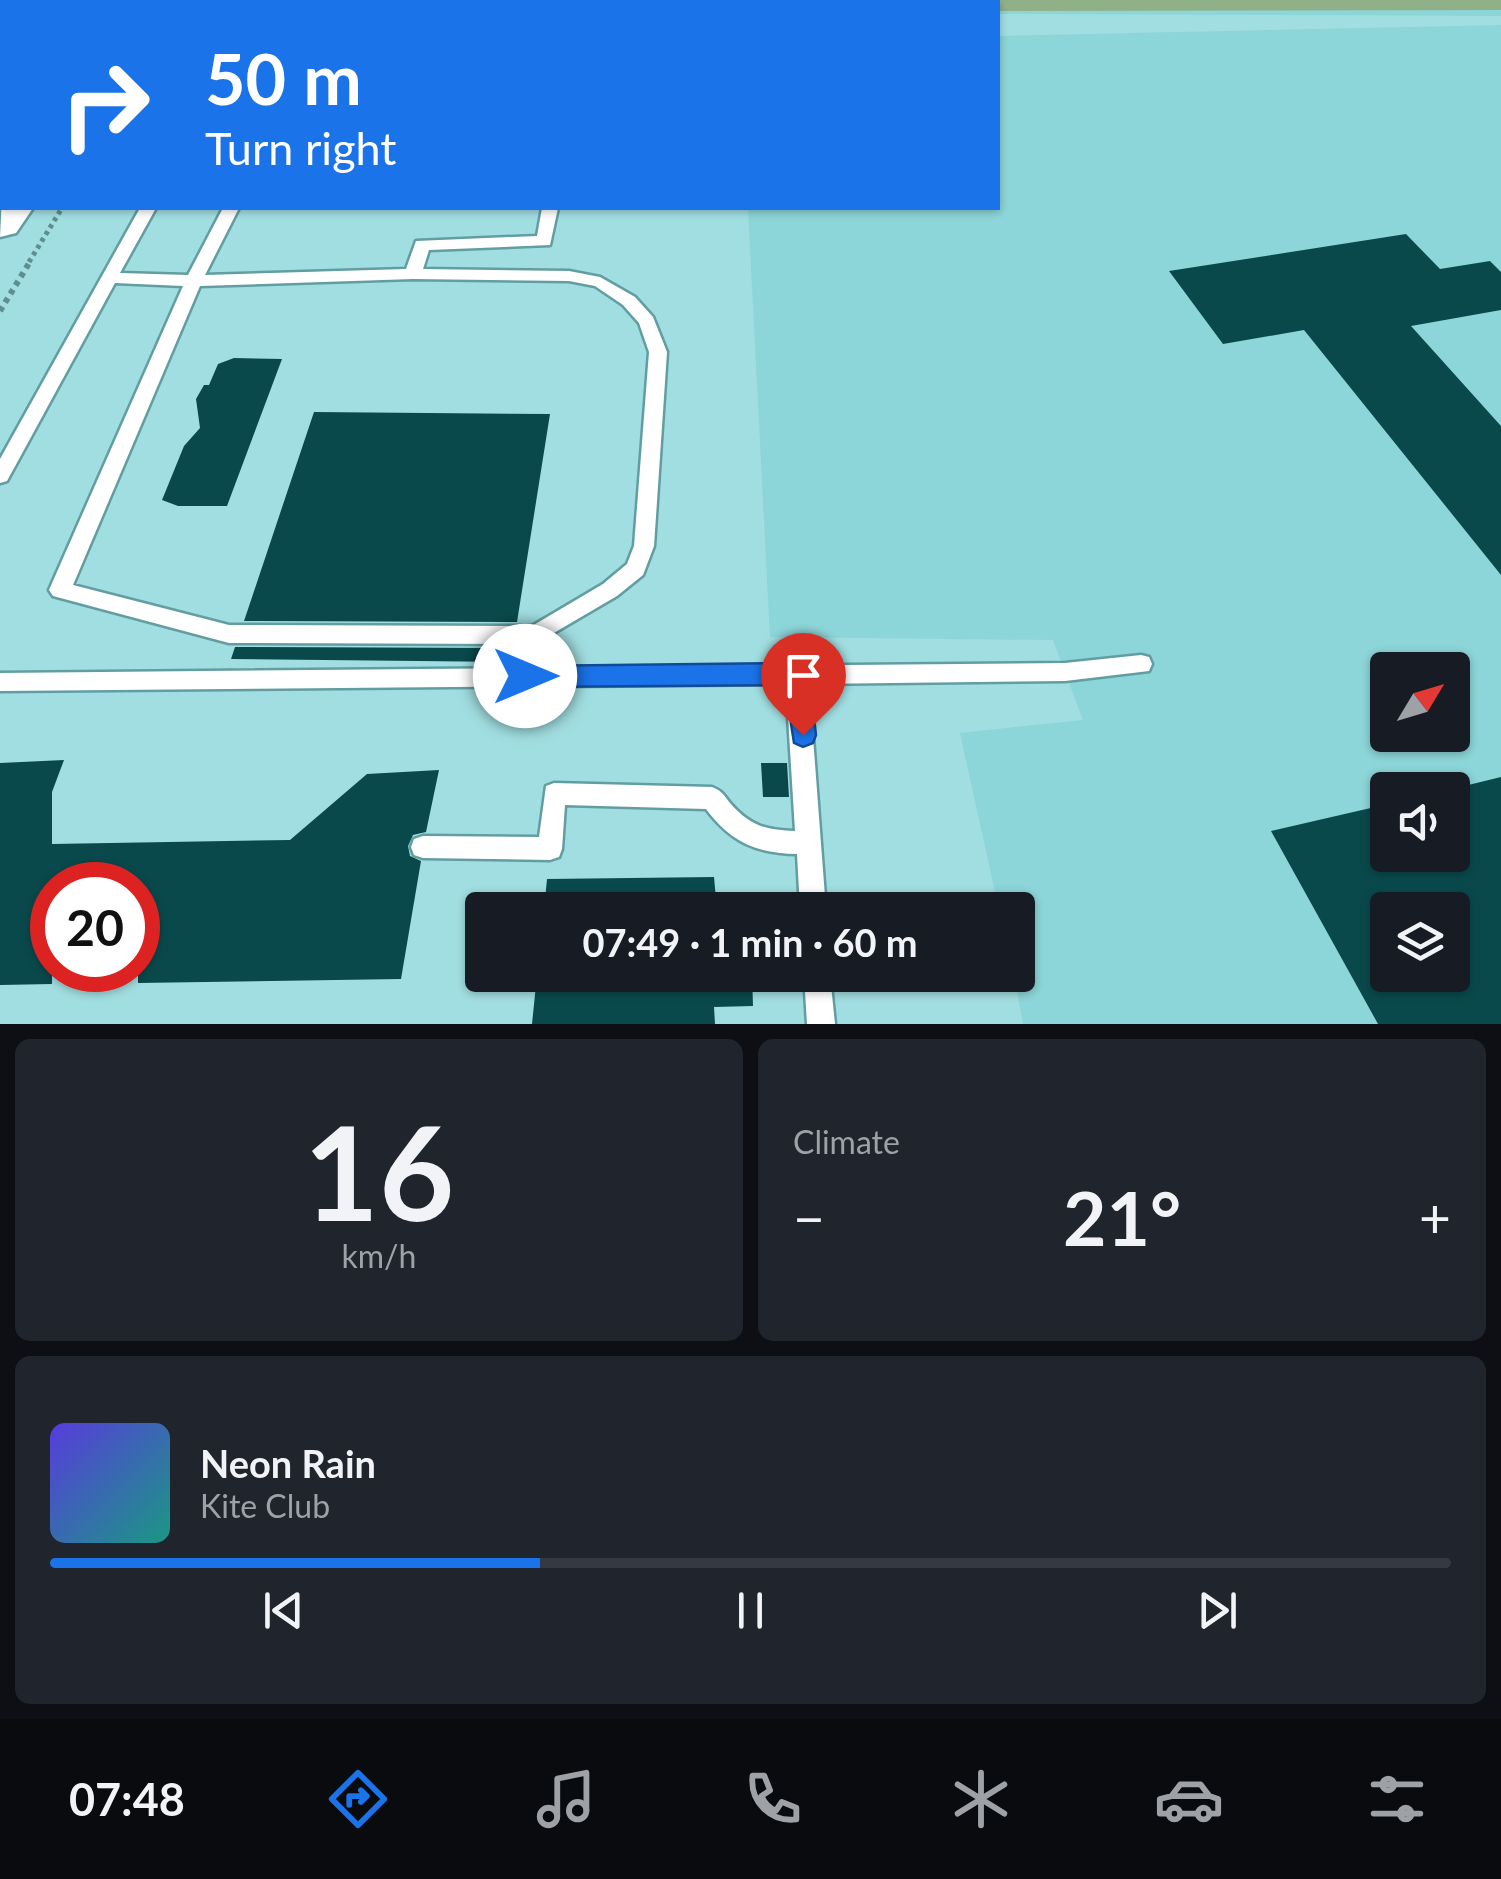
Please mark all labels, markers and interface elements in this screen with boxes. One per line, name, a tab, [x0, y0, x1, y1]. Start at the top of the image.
text: 50 m	[205, 36, 362, 120]
icon: right	[40, 40, 170, 170]
text: Turn right	[205, 121, 396, 175]
position arrow	[473, 624, 577, 728]
pin	[761, 633, 846, 736]
icon: arrive	[776, 648, 831, 703]
north arrow	[1370, 652, 1470, 752]
map controls	[1370, 652, 1470, 992]
button: sound	[1370, 772, 1470, 872]
speed limit sign: 20	[30, 862, 160, 992]
button: layers	[1370, 892, 1470, 992]
text: 07:49 · 1 min · 60 m	[582, 919, 918, 965]
text: 16	[304, 1093, 454, 1249]
text: Climate	[793, 1122, 900, 1161]
text: 21°	[1063, 1172, 1181, 1262]
text: −	[793, 1184, 825, 1250]
text: +	[1419, 1184, 1451, 1250]
text: km/h	[342, 1236, 416, 1275]
text: Neon Rain	[200, 1440, 376, 1486]
text: Kite Club	[200, 1486, 330, 1525]
icon: previous	[256, 1583, 311, 1638]
icon: pause	[723, 1583, 778, 1638]
icon: next	[1190, 1583, 1245, 1638]
icon: directions	[323, 1764, 393, 1834]
icon: music	[531, 1764, 601, 1834]
icon: phone	[738, 1764, 808, 1834]
icon: climate	[946, 1764, 1016, 1834]
icon: car	[1154, 1764, 1224, 1834]
icon: filters	[1362, 1764, 1432, 1834]
text: 07:48	[69, 1772, 185, 1826]

